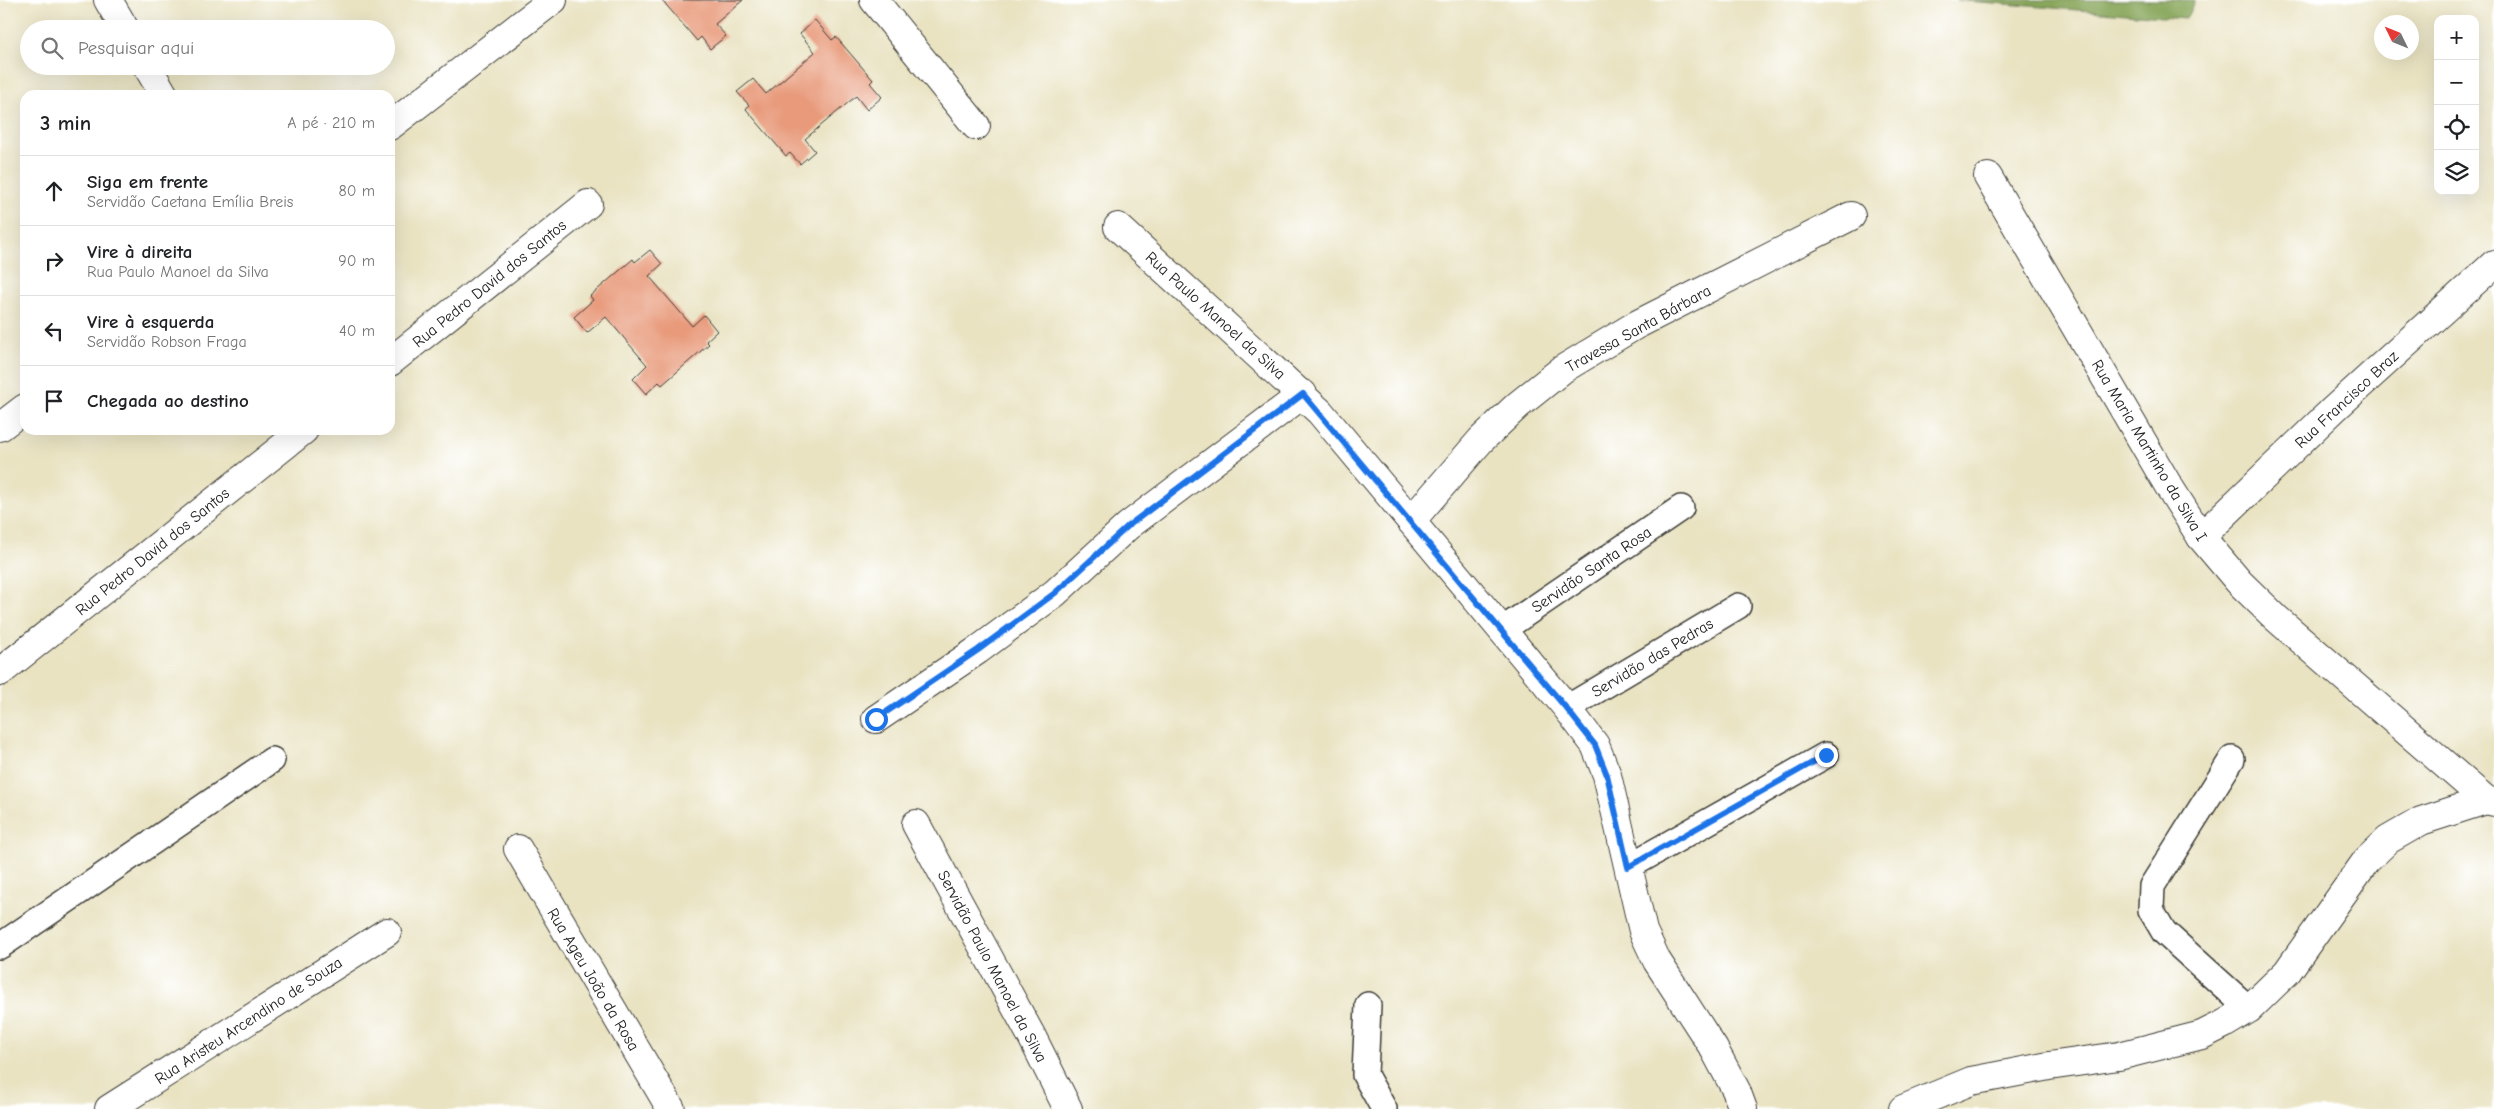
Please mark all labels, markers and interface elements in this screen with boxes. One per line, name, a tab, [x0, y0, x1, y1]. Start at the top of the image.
north arrow	[2374, 15, 2419, 60]
map controls	[2434, 15, 2479, 195]
button: +	[2434, 15, 2479, 60]
search box	[20, 20, 395, 75]
icon: search	[38, 34, 66, 62]
text: Pesquisar aqui	[78, 37, 194, 59]
button: −	[2434, 60, 2479, 105]
button: locate	[2434, 105, 2479, 150]
text: 3 min	[40, 111, 91, 135]
text: A pé · 210 m	[287, 114, 375, 132]
button: layers	[2434, 150, 2479, 195]
text: Siga em frente	[87, 171, 208, 193]
icon: ahead	[40, 177, 68, 205]
text: 80 m	[338, 182, 375, 200]
text: Servidão Caetana Emília Breis	[87, 193, 294, 211]
street label: Rua Pedro David dos Santos	[409, 216, 570, 351]
text: Vire à direita	[87, 241, 192, 263]
icon: right	[40, 247, 68, 275]
street label: Rua Paulo Manoel da Silva	[1142, 248, 1289, 383]
text: 90 m	[338, 252, 375, 270]
text: Rua Paulo Manoel da Silva	[87, 263, 269, 281]
street label: Travessa Santa Bárbara	[1563, 281, 1714, 376]
text: Vire à esquerda	[87, 311, 214, 333]
icon: left	[40, 317, 68, 345]
text: 40 m	[339, 322, 375, 340]
text: Servidão Robson Fraga	[87, 333, 247, 351]
street label: Rua Francisco Braz	[2291, 347, 2402, 452]
street label: Rua Maria Martinho da Silva I	[2088, 357, 2211, 544]
icon: arrive	[40, 387, 68, 415]
text: Chegada ao destino	[87, 390, 249, 412]
street label: Rua Pedro David dos Santos	[72, 484, 233, 619]
street label: Servidão Santa Rosa	[1528, 523, 1655, 617]
street label: Servidão das Pedras	[1589, 614, 1717, 701]
route start	[865, 708, 888, 731]
route end	[1815, 744, 1838, 767]
street label: Servidão Paulo Manoel da Silva	[934, 867, 1050, 1065]
street label: Rua Ageu João da Rosa	[543, 905, 643, 1054]
street label: Rua Aristeu Arcendino de Souza	[152, 953, 346, 1088]

